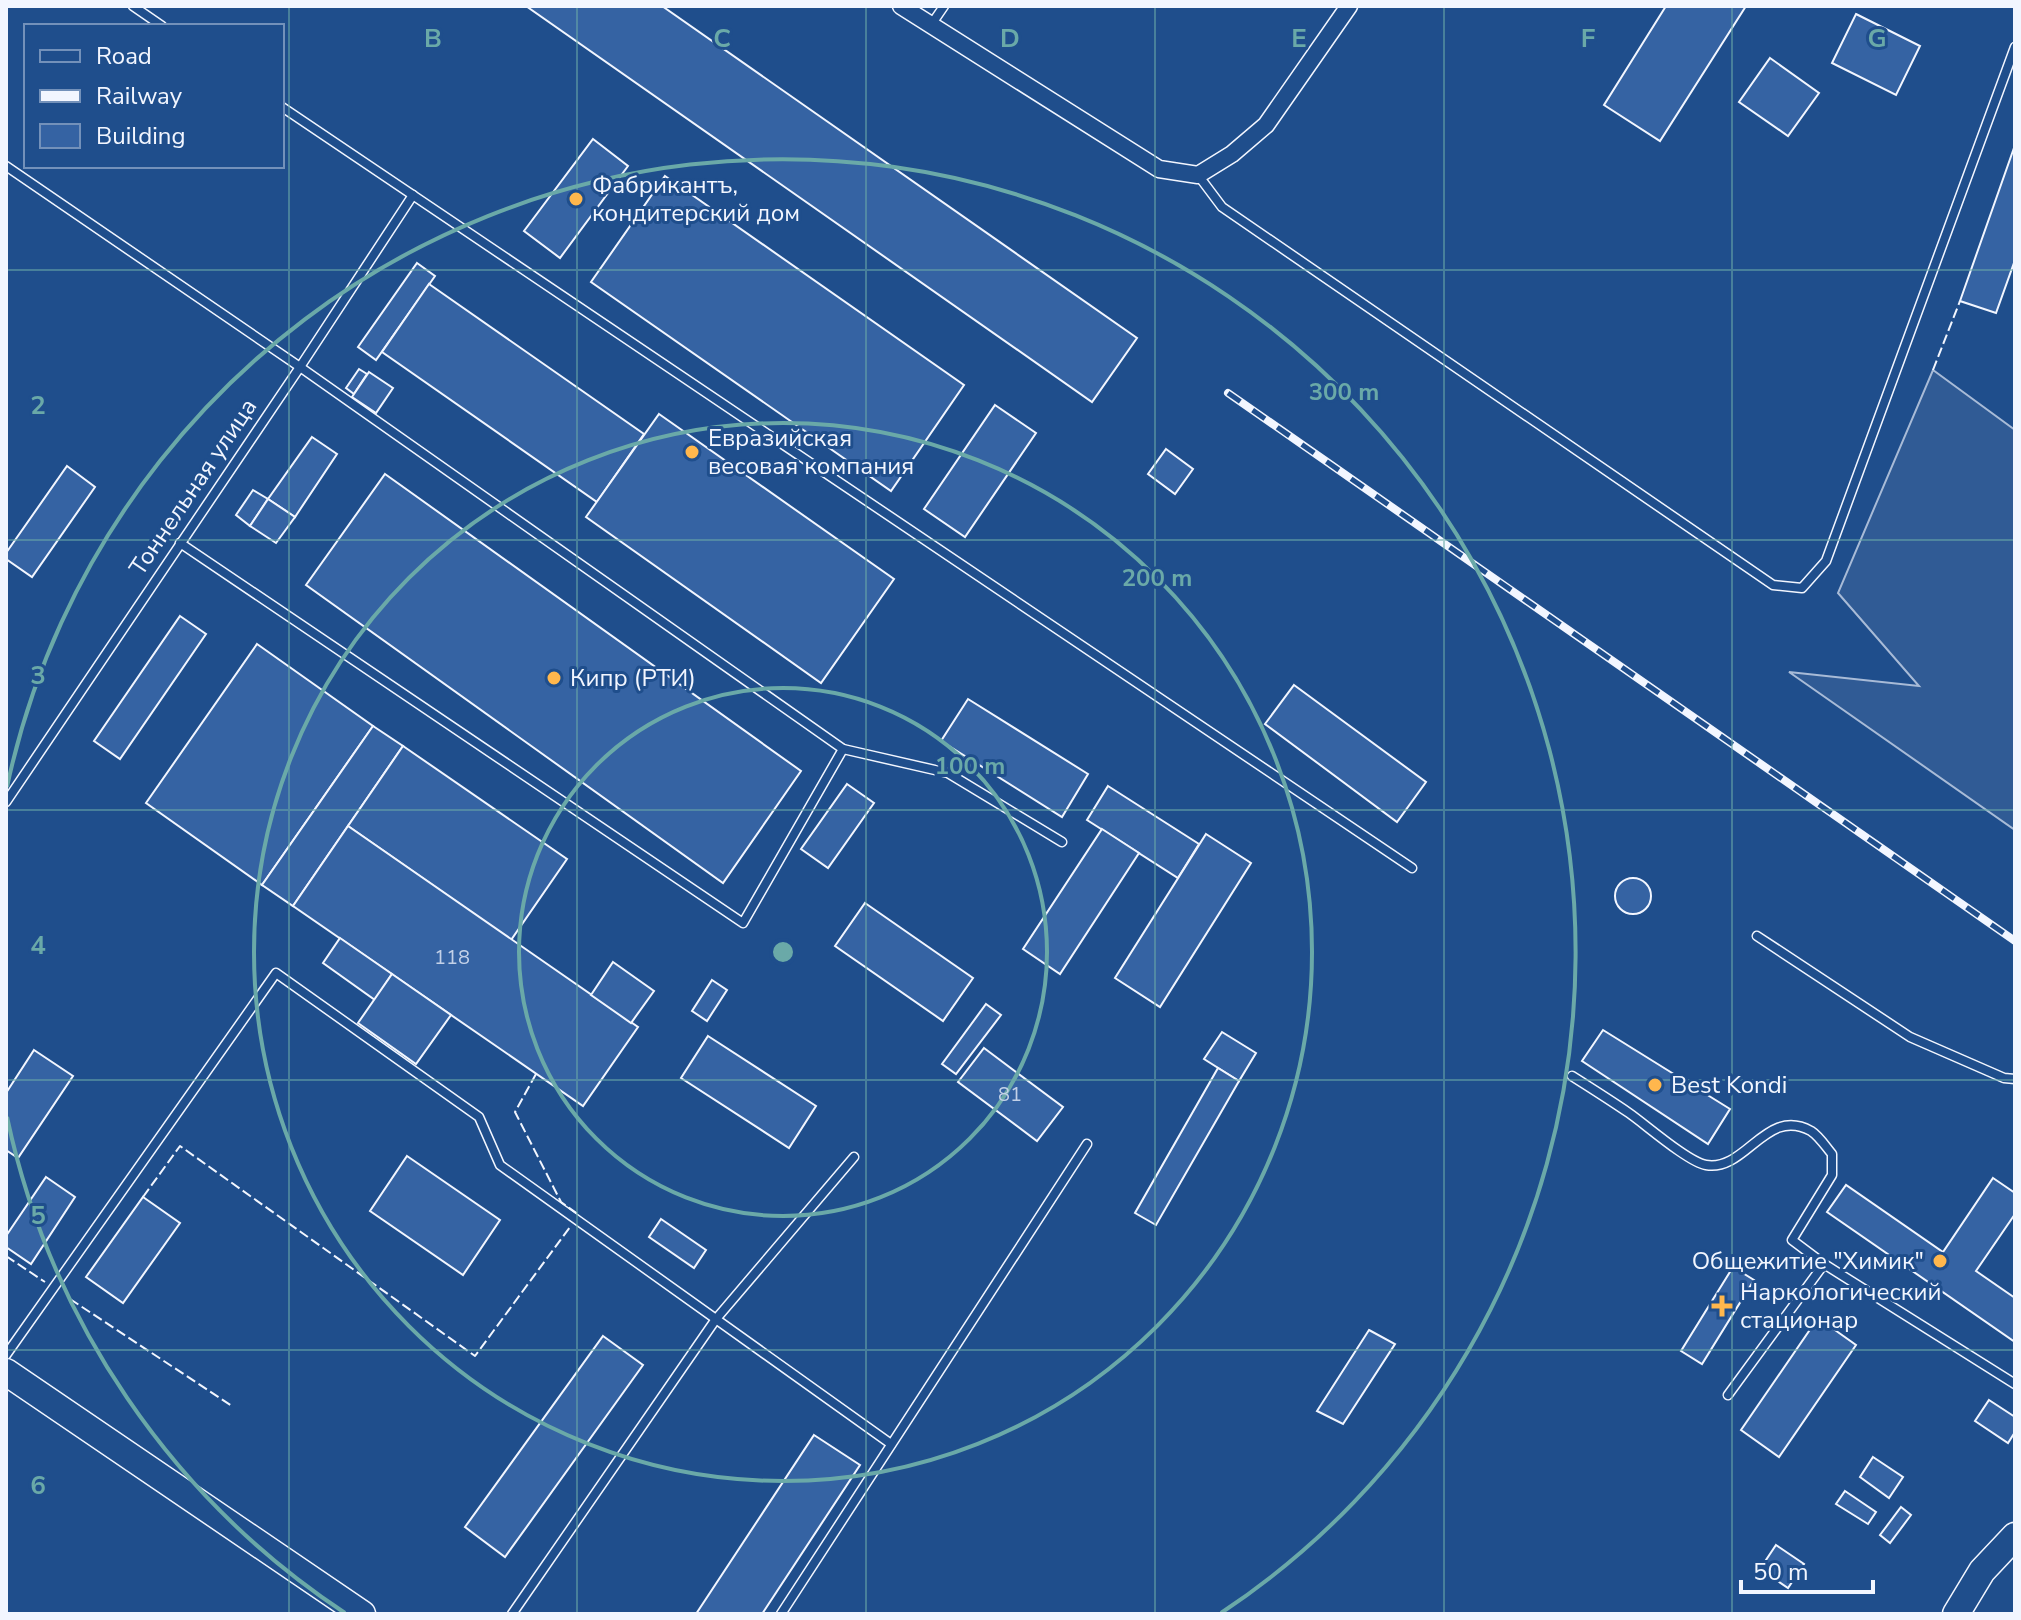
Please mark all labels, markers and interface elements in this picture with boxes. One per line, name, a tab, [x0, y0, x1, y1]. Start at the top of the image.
text: B	[424, 21, 442, 56]
text: C	[713, 21, 731, 56]
text: D	[1000, 21, 1020, 56]
text: E	[1291, 21, 1307, 56]
text: F	[1581, 21, 1595, 56]
text: G	[1867, 21, 1887, 56]
legend	[24, 24, 284, 168]
text: Road	[96, 40, 152, 72]
text: Railway	[96, 80, 183, 112]
text: Building	[96, 120, 186, 152]
place label: Фабрикантъ, кондитерский дом	[592, 169, 800, 229]
marker: Фабрикантъ, кондитерский дом	[567, 190, 585, 208]
text: 300 m	[1309, 376, 1379, 408]
text: 2	[30, 388, 46, 423]
street label: Тоннельная улица	[122, 392, 264, 582]
place label: Евразийская весовая компания	[708, 422, 914, 482]
marker: Евразийская весовая компания	[683, 443, 701, 461]
text: 200 m	[1122, 562, 1192, 594]
text: 3	[30, 658, 46, 693]
place label: Кипр (РТИ)	[570, 662, 696, 694]
marker: Кипр (РТИ)	[545, 669, 563, 687]
text: 100 m	[935, 750, 1005, 782]
text: 4	[30, 928, 46, 963]
centre of rings	[769, 938, 797, 966]
house number: 118	[434, 944, 470, 971]
place label: Best Kondi	[1671, 1069, 1787, 1101]
marker: Best Kondi	[1646, 1076, 1664, 1094]
house number: 81	[998, 1081, 1022, 1108]
text: 5	[30, 1198, 46, 1233]
place label: Общежитие "Химик"	[1692, 1245, 1924, 1277]
marker: Общежитие "Химик"	[1931, 1252, 1949, 1270]
place label: Наркологический стационар	[1740, 1276, 1941, 1336]
marker: Наркологический стационар	[1711, 1295, 1733, 1317]
text: 6	[30, 1468, 46, 1503]
scale bar	[1741, 1544, 1873, 1594]
text: 50 m	[1753, 1556, 1809, 1588]

